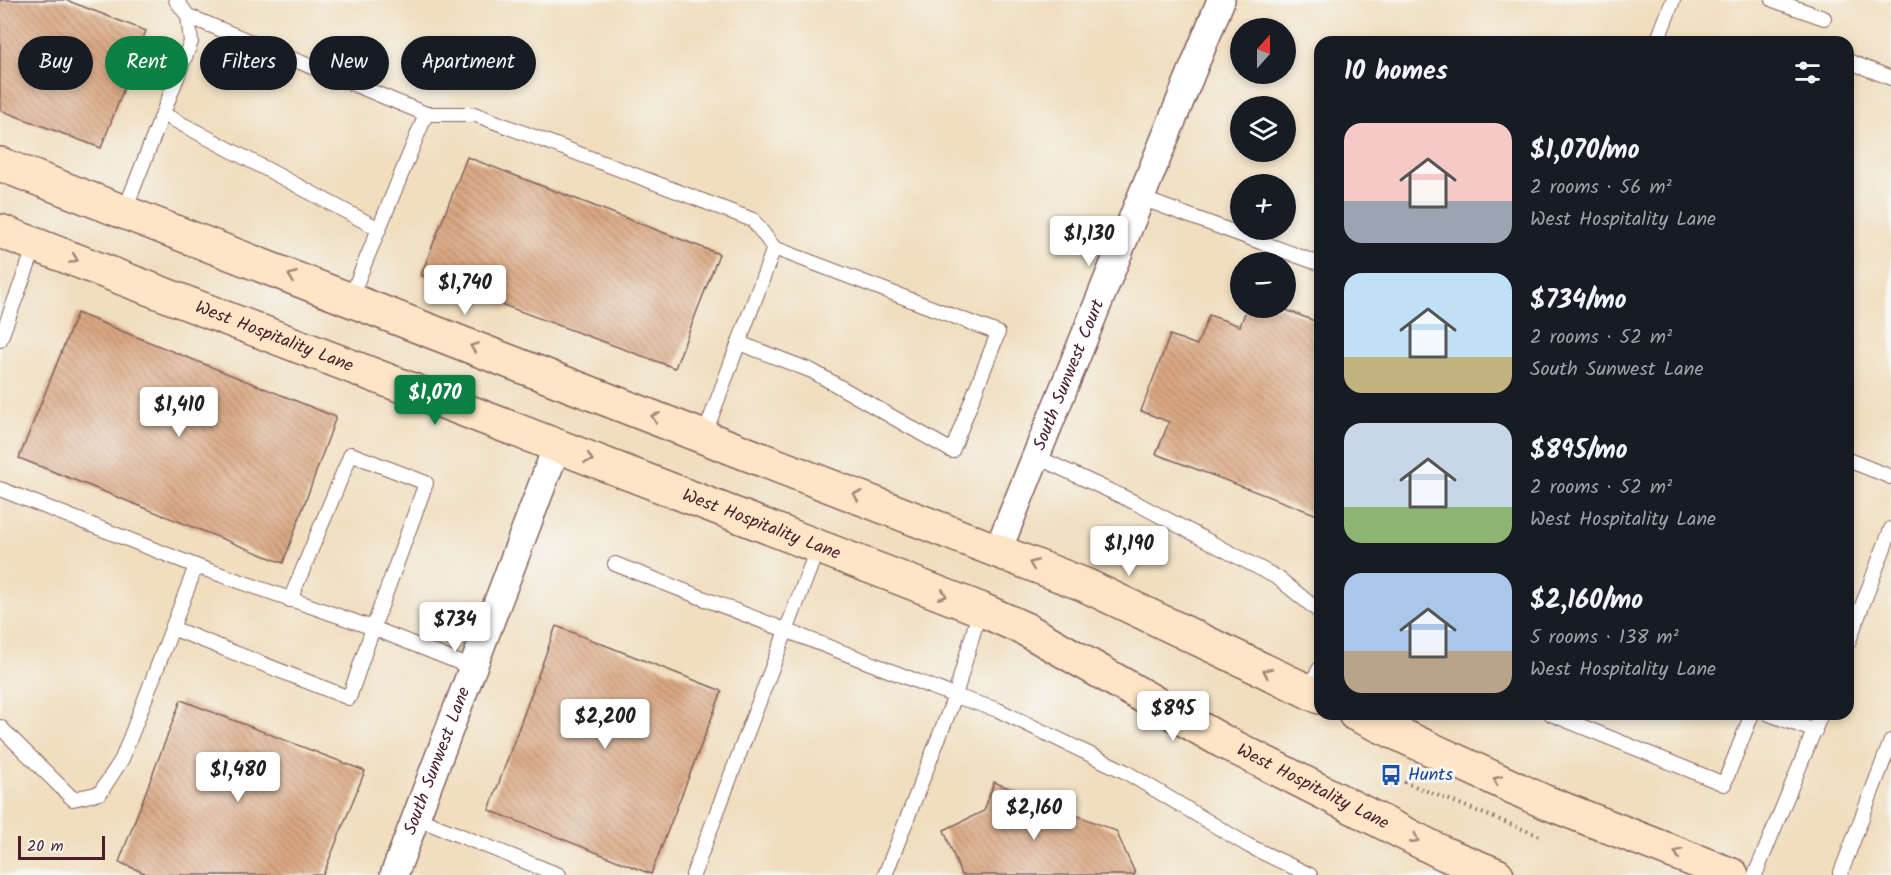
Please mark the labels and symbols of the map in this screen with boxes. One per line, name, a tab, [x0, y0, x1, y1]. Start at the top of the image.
north arrow	[1230, 18, 1296, 84]
pin: $1,130	[1040, 216, 1138, 267]
one-way arrow	[68, 252, 79, 264]
pin: $1,740	[416, 265, 514, 316]
one-way arrow	[287, 271, 297, 284]
street label: West Hospitality Lane	[191, 293, 358, 380]
street label: South Sunwest Court	[1025, 294, 1113, 455]
one-way arrow	[469, 342, 480, 354]
pin: $1,070	[386, 375, 484, 426]
pin: $1,410	[130, 387, 228, 438]
one-way arrow	[651, 412, 662, 424]
one-way arrow	[583, 451, 594, 464]
street label: West Hospitality Lane	[678, 481, 845, 568]
one-way arrow	[852, 490, 863, 502]
pin: $1,190	[1080, 526, 1178, 577]
one-way arrow	[1028, 559, 1039, 571]
one-way arrow	[937, 588, 948, 601]
pin: $734	[419, 602, 491, 653]
one-way arrow	[1263, 668, 1274, 679]
street label: South Sunwest Lane	[396, 683, 479, 839]
pin: $895	[1137, 691, 1209, 742]
pin: $2,200	[556, 699, 654, 750]
street label: West Hospitality Lane	[1231, 736, 1394, 838]
pin: $1,480	[189, 752, 287, 803]
place label: Hunts	[1408, 761, 1453, 790]
bus stop icon: Hunts	[1379, 763, 1403, 787]
one-way arrow	[1493, 776, 1504, 788]
pin: $2,160	[985, 790, 1083, 841]
one-way arrow	[1408, 831, 1419, 843]
scale bar	[18, 833, 105, 860]
one-way arrow	[1673, 848, 1684, 860]

